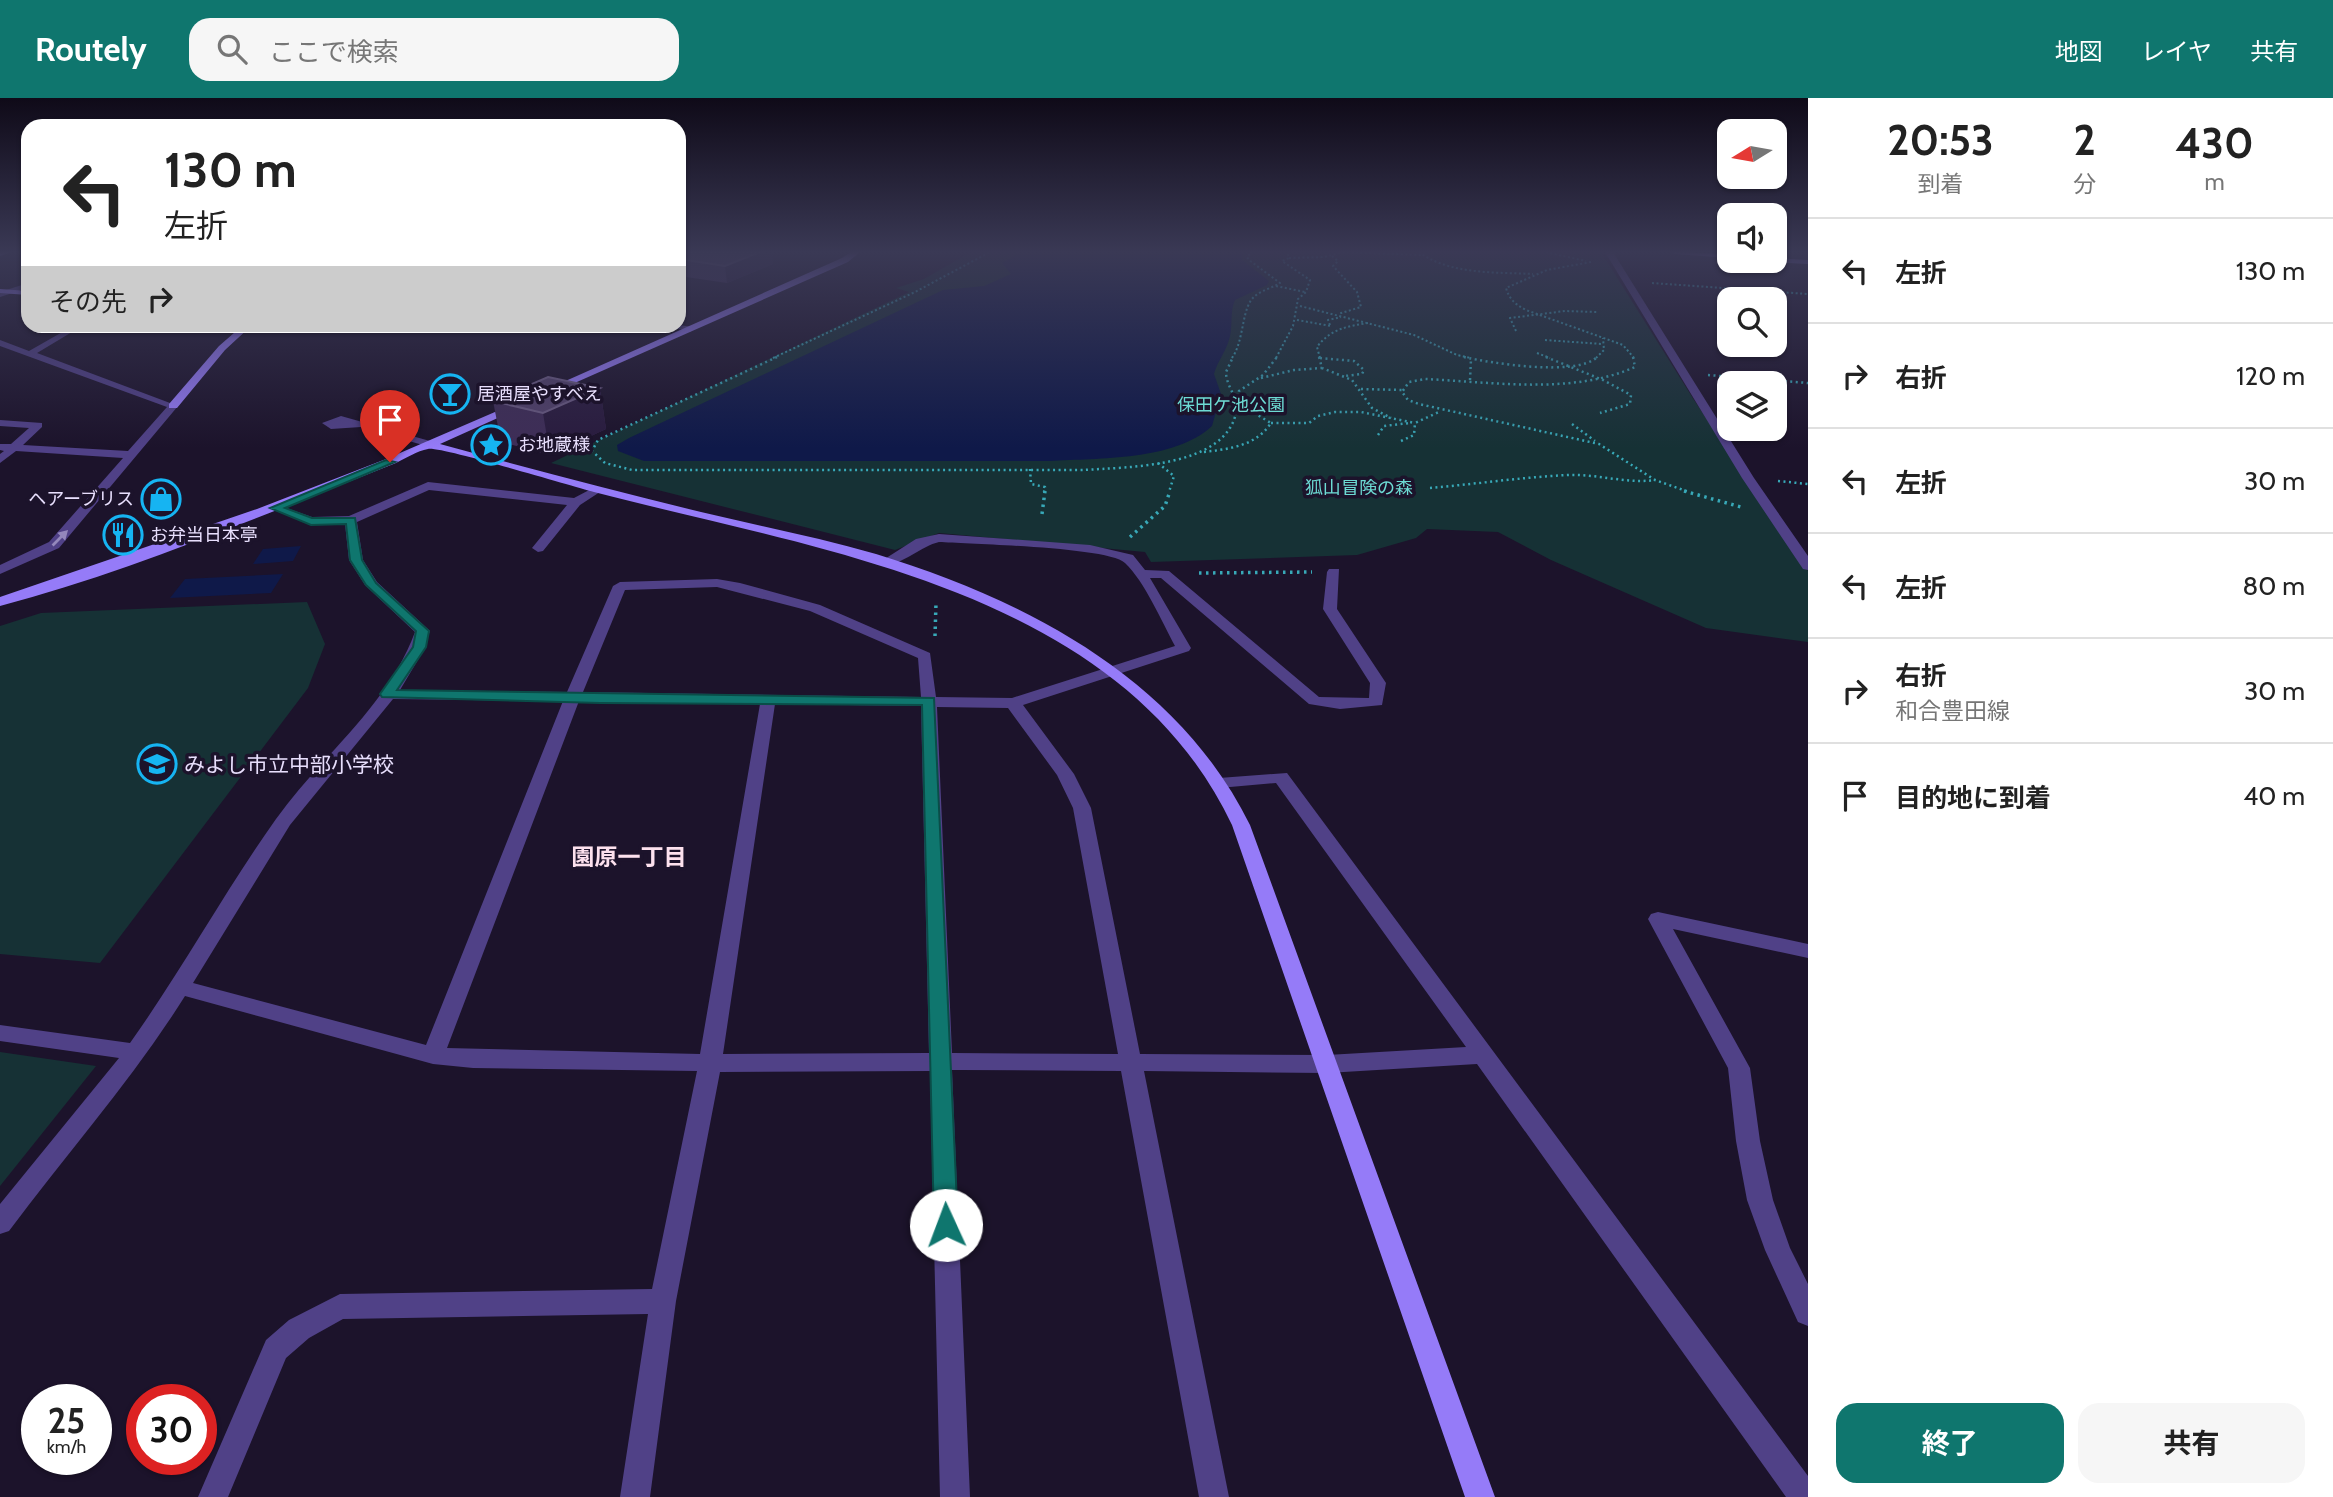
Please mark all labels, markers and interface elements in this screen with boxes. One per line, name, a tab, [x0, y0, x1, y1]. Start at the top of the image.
search box	[189, 18, 679, 81]
text: Routely	[35, 29, 147, 69]
icon: search	[213, 30, 251, 68]
text: ここで検索	[269, 36, 399, 68]
text: 地図	[2055, 37, 2103, 66]
text: レイヤ	[2141, 37, 2212, 66]
text: 共有	[2250, 37, 2298, 66]
text: 20:53	[1887, 114, 1994, 166]
text: 2	[2073, 114, 2096, 166]
text: 430	[2175, 117, 2254, 169]
north arrow	[1717, 119, 1787, 189]
map controls	[1717, 119, 1787, 441]
text: 130 m	[164, 140, 297, 199]
icon: left	[49, 147, 140, 238]
text: m	[2204, 168, 2225, 196]
text: 到着	[1917, 170, 1963, 198]
text: 分	[2073, 170, 2096, 198]
button: sound	[1717, 203, 1787, 273]
text: 左折	[164, 206, 228, 245]
icon: left	[1836, 252, 1874, 290]
text: 130 m	[2236, 255, 2305, 287]
text: 左折	[1895, 257, 1947, 289]
icon: right	[141, 280, 179, 318]
text: その先	[49, 286, 127, 318]
button: search	[1717, 287, 1787, 357]
icon: right	[1836, 357, 1874, 395]
text: 120 m	[2236, 360, 2305, 392]
text: 右折	[1895, 362, 1947, 394]
button: layers	[1717, 371, 1787, 441]
bar icon: 居酒屋やすべえ	[429, 373, 471, 415]
place label: 居酒屋やすべえ	[477, 383, 602, 405]
pin	[360, 390, 420, 462]
park label: 保田ケ池公園	[1177, 394, 1285, 416]
icon: arrive	[371, 401, 409, 439]
place icon: お地蔵様	[470, 424, 512, 466]
place label: お地蔵様	[518, 434, 590, 456]
icon: left	[1836, 462, 1874, 500]
text: 30 m	[2244, 465, 2305, 497]
text: 左折	[1895, 467, 1947, 499]
park label: 狐山冒険の森	[1305, 477, 1413, 499]
shop icon: ヘアーブリス	[140, 478, 182, 520]
place label: ヘアーブリス	[28, 488, 134, 510]
restaurant icon: お弁当日本亭	[102, 514, 144, 556]
place label: お弁当日本亭	[150, 524, 258, 546]
one-way arrow	[51, 530, 67, 547]
icon: left	[1836, 567, 1874, 605]
text: 80 m	[2242, 570, 2305, 602]
text: 左折	[1895, 572, 1947, 604]
text: 右折	[1895, 660, 1947, 692]
icon: right	[1836, 672, 1874, 710]
text: 30 m	[2244, 675, 2305, 707]
text: 和合豊田線	[1895, 697, 2010, 725]
school or university icon: みよし市立中部小学校	[136, 743, 178, 785]
place label: みよし市立中部小学校	[184, 752, 394, 777]
icon: arrive	[1836, 777, 1874, 815]
text: 40 m	[2243, 780, 2305, 812]
text: 目的地に到着	[1895, 782, 2051, 814]
district label: 園原一丁目	[572, 843, 687, 871]
position arrow	[909, 1188, 983, 1262]
speed limit sign: 30	[126, 1384, 217, 1475]
text: 25	[48, 1399, 85, 1442]
button: 終了	[1836, 1403, 2064, 1483]
button: 共有	[2078, 1403, 2305, 1483]
text: km/h	[47, 1436, 86, 1458]

